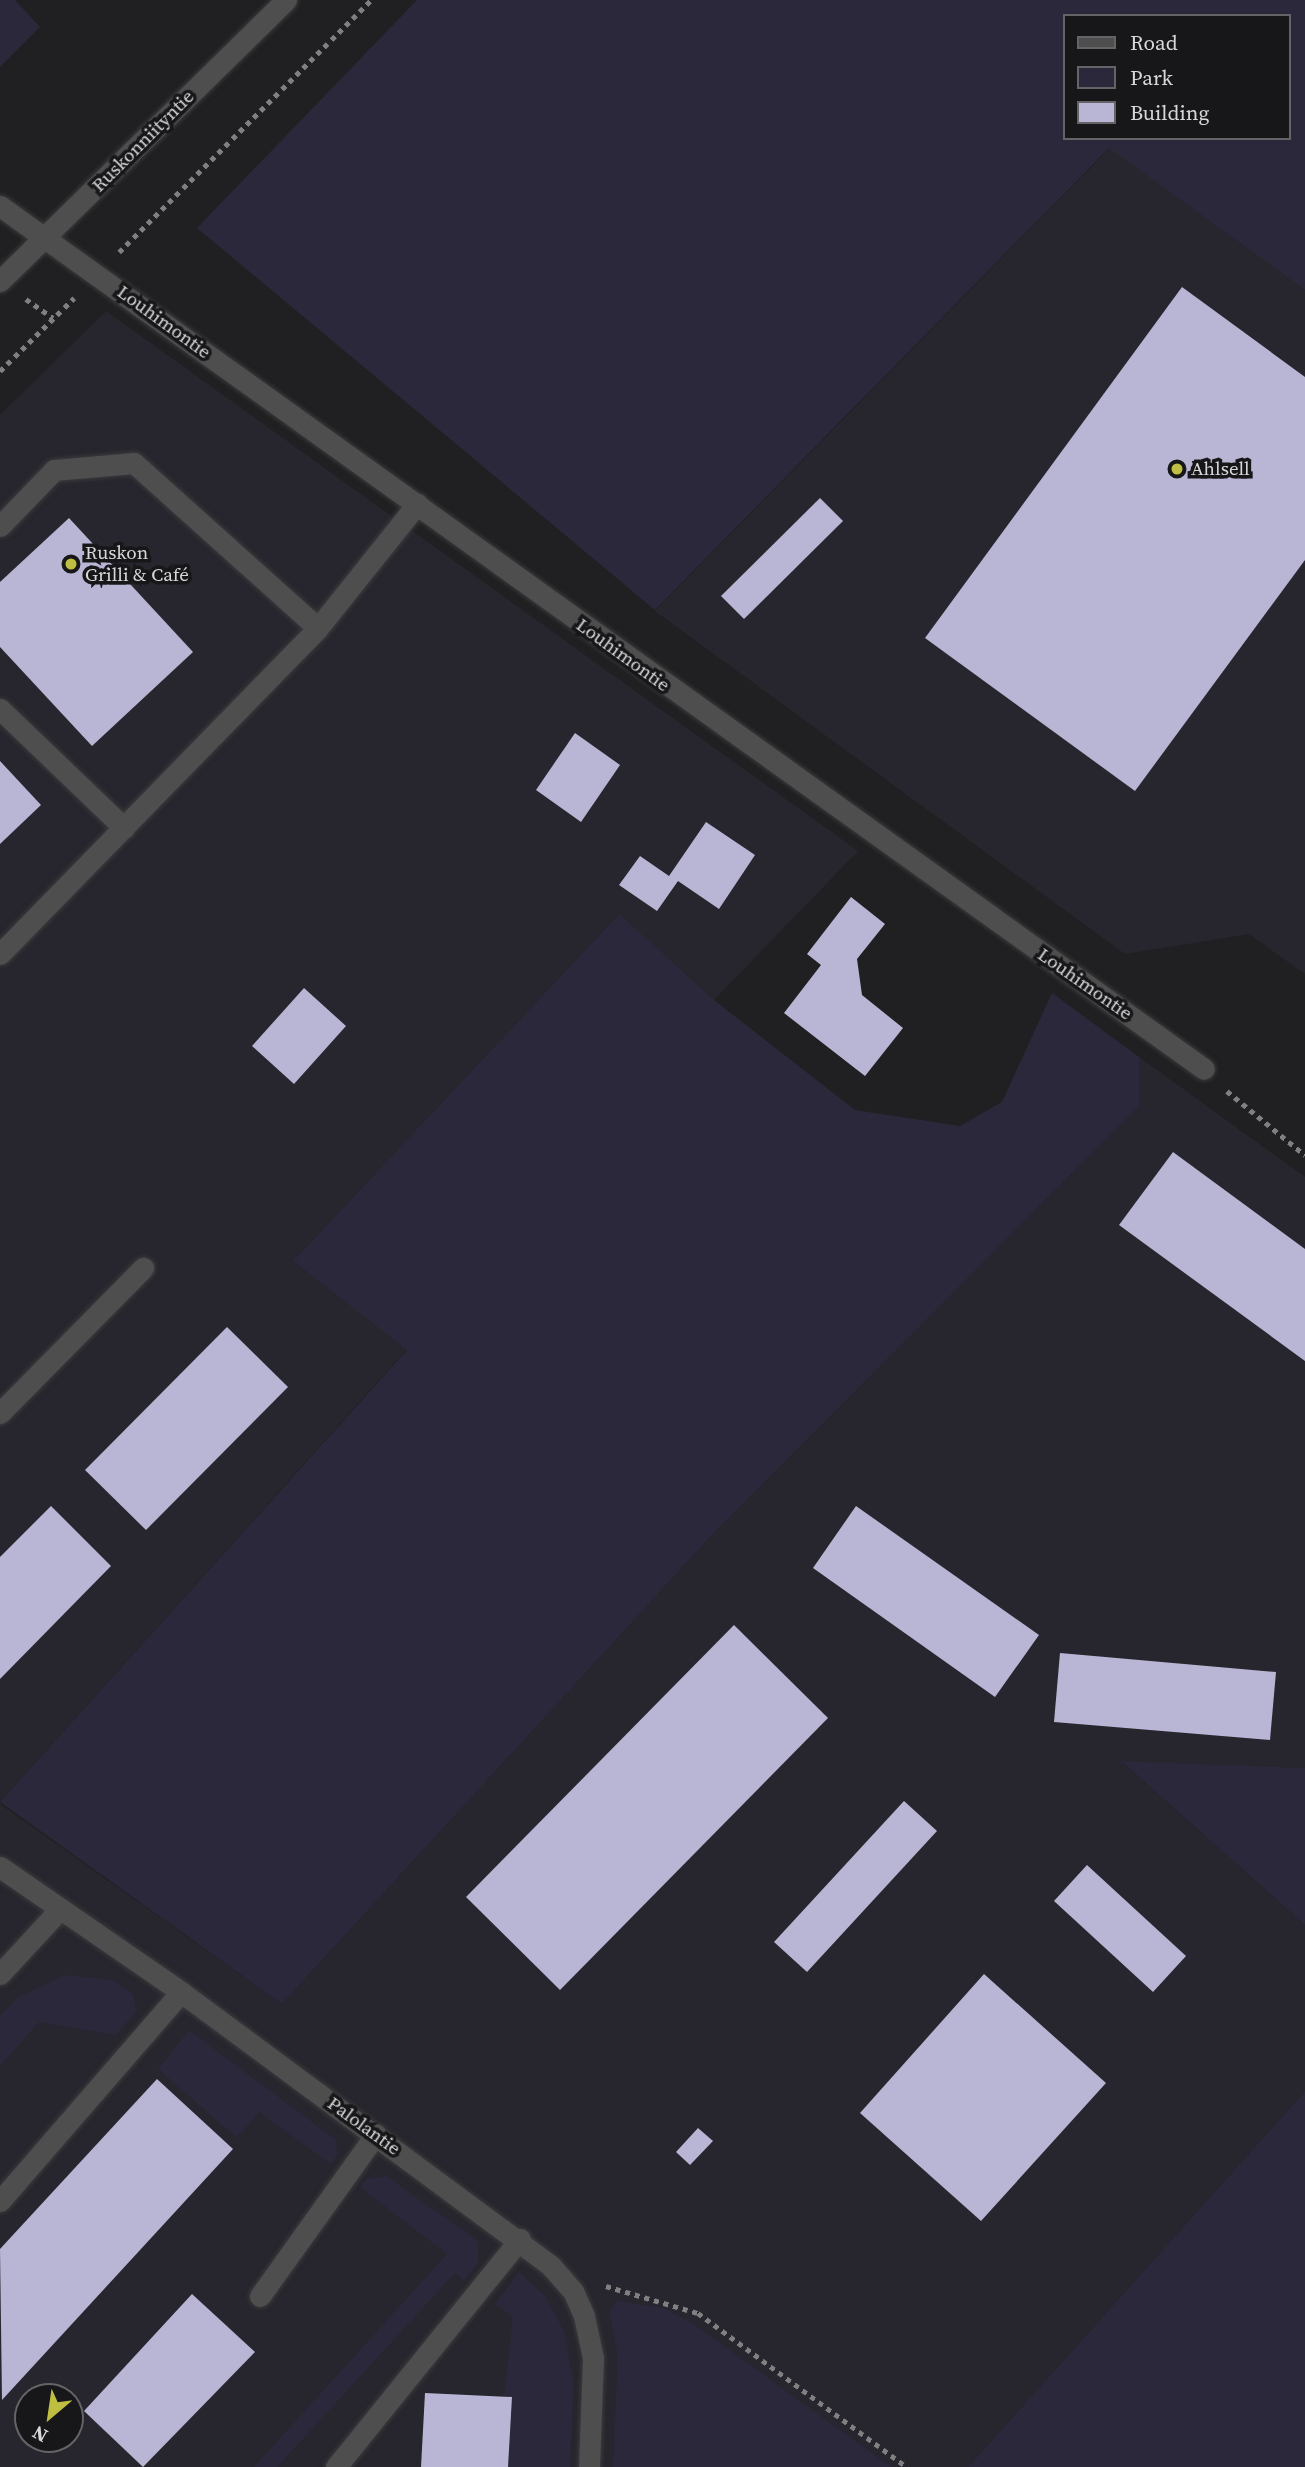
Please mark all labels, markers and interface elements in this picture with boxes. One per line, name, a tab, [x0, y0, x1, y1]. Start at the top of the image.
legend	[1064, 14, 1291, 140]
text: Road	[1130, 28, 1178, 57]
text: Park	[1130, 63, 1173, 92]
street label: Ruskonniityntie	[87, 85, 199, 197]
text: Building	[1130, 98, 1209, 127]
street label: Louhimontie	[113, 280, 215, 364]
place label: Ahlsell	[1191, 458, 1250, 480]
marker: Ahlsell	[1169, 461, 1185, 477]
place label: Ruskon Grilli & Café	[85, 542, 189, 586]
marker: Ruskon Grilli & Café	[63, 556, 79, 572]
street label: Louhimontie	[572, 613, 674, 697]
street label: Louhimontie	[1033, 943, 1137, 1025]
street label: Palolantie	[323, 2092, 405, 2160]
north arrow	[14, 2383, 84, 2453]
text: N	[27, 2420, 52, 2449]

